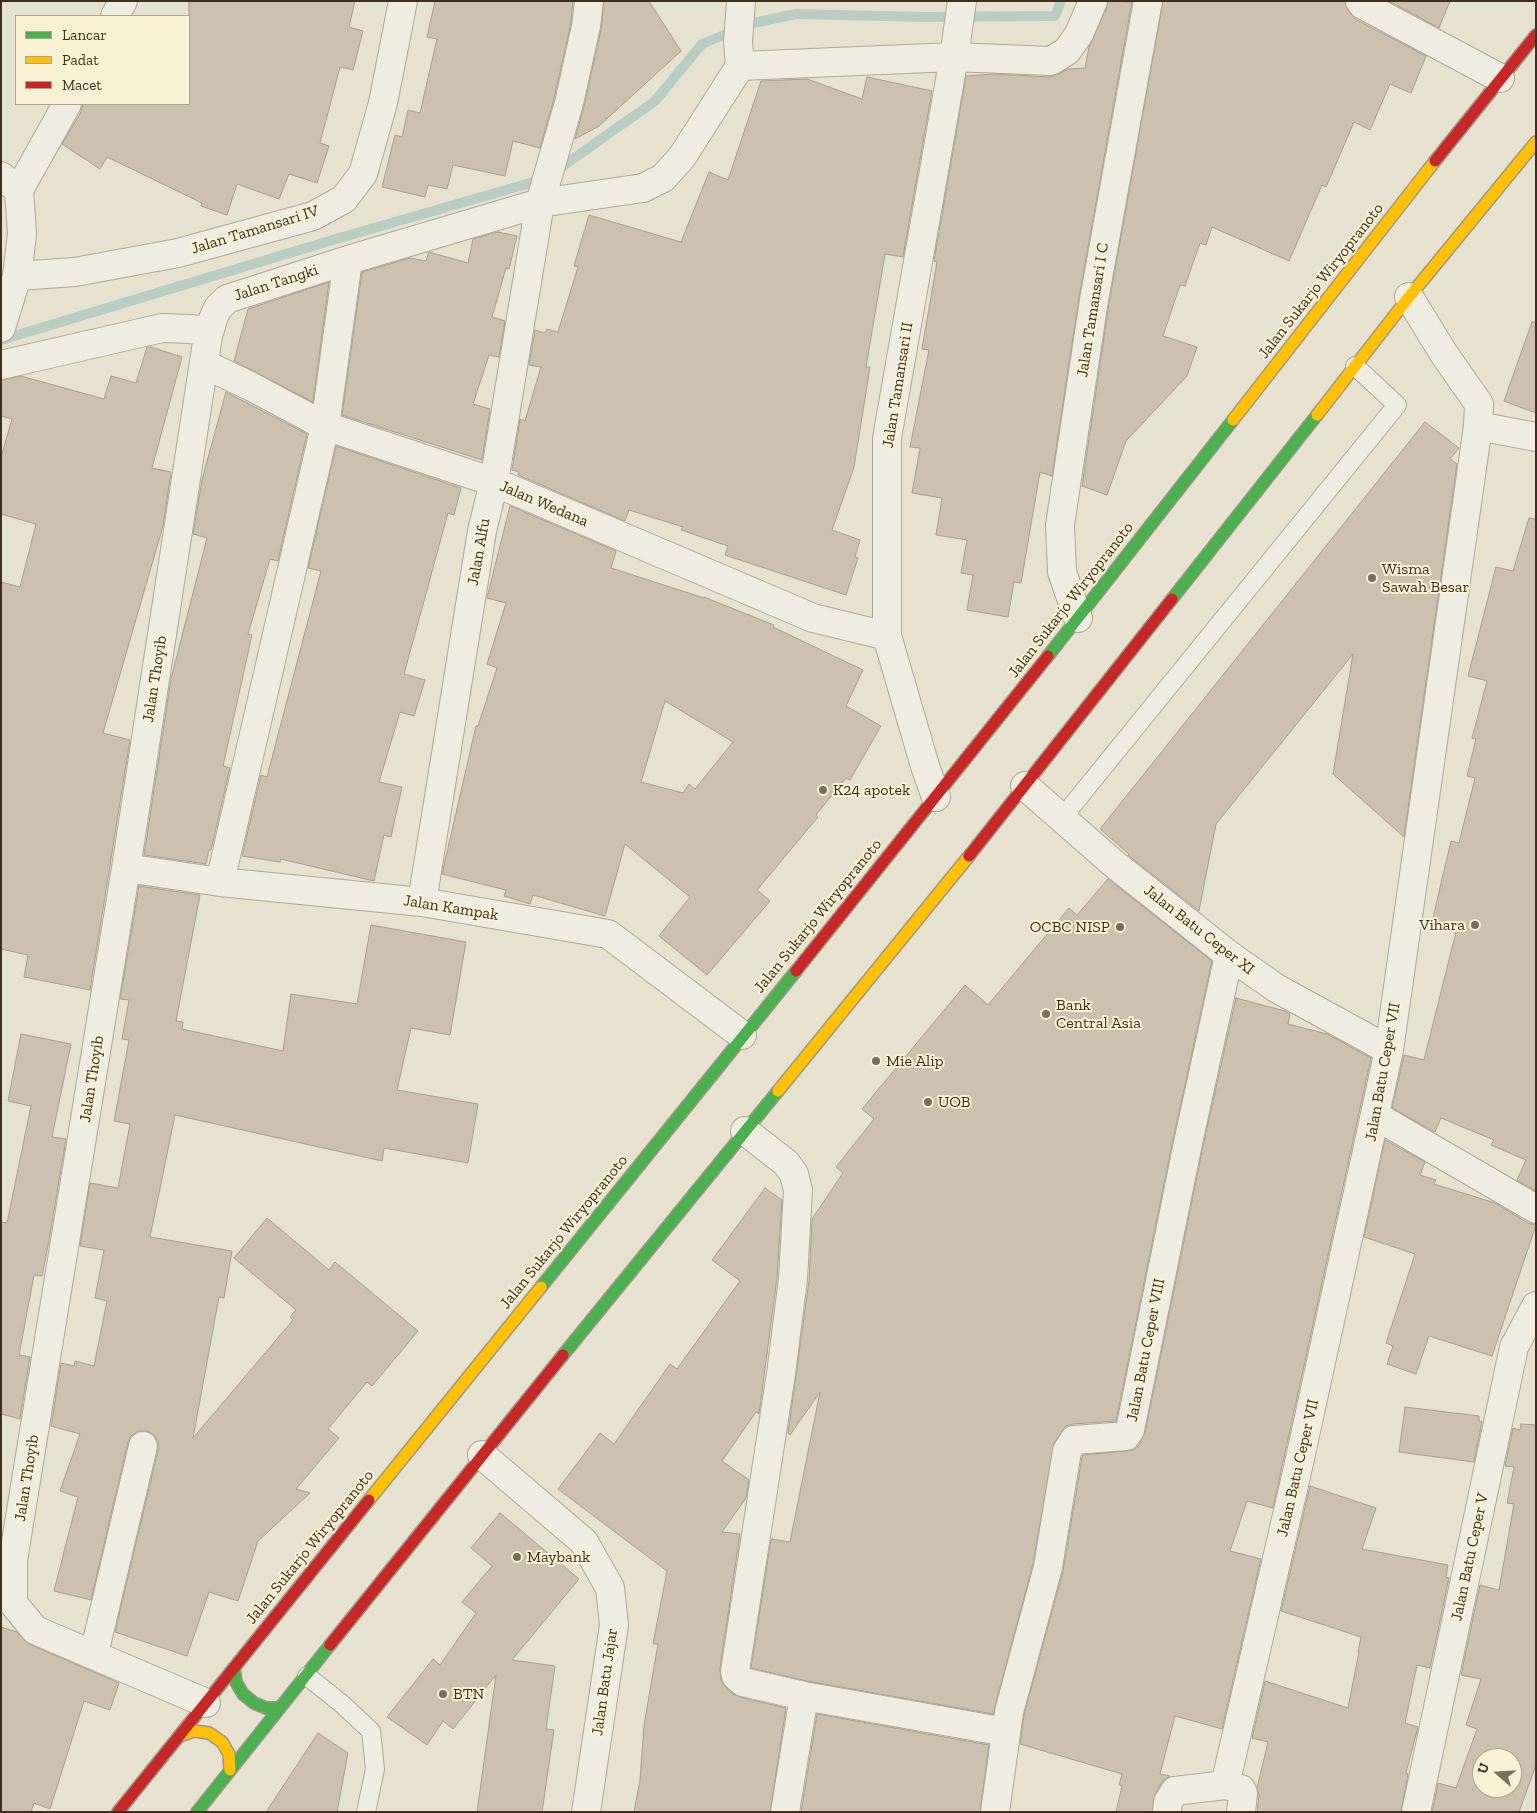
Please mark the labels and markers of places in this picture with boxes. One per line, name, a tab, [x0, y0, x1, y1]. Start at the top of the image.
place label: Wisma Sawah Besar	[1382, 559, 1469, 597]
marker: Wisma Sawah Besar	[1366, 572, 1378, 584]
place label: K24 apotek	[833, 780, 910, 800]
marker: K24 apotek	[817, 784, 829, 796]
place label: Vihara	[1419, 915, 1465, 935]
place label: OCBC NISP	[1030, 917, 1110, 937]
marker: Vihara	[1469, 919, 1481, 931]
marker: OCBC NISP	[1114, 921, 1126, 933]
place label: Bank Central Asia	[1056, 995, 1141, 1033]
marker: Bank Central Asia	[1040, 1008, 1052, 1020]
place label: Mie Alip	[886, 1051, 944, 1071]
marker: Mie Alip	[870, 1055, 882, 1067]
place label: UOB	[938, 1092, 970, 1112]
marker: UOB	[922, 1096, 934, 1108]
place label: Maybank	[527, 1547, 590, 1567]
marker: Maybank	[511, 1551, 523, 1563]
place label: BTN	[453, 1684, 484, 1704]
marker: BTN	[437, 1688, 449, 1700]

